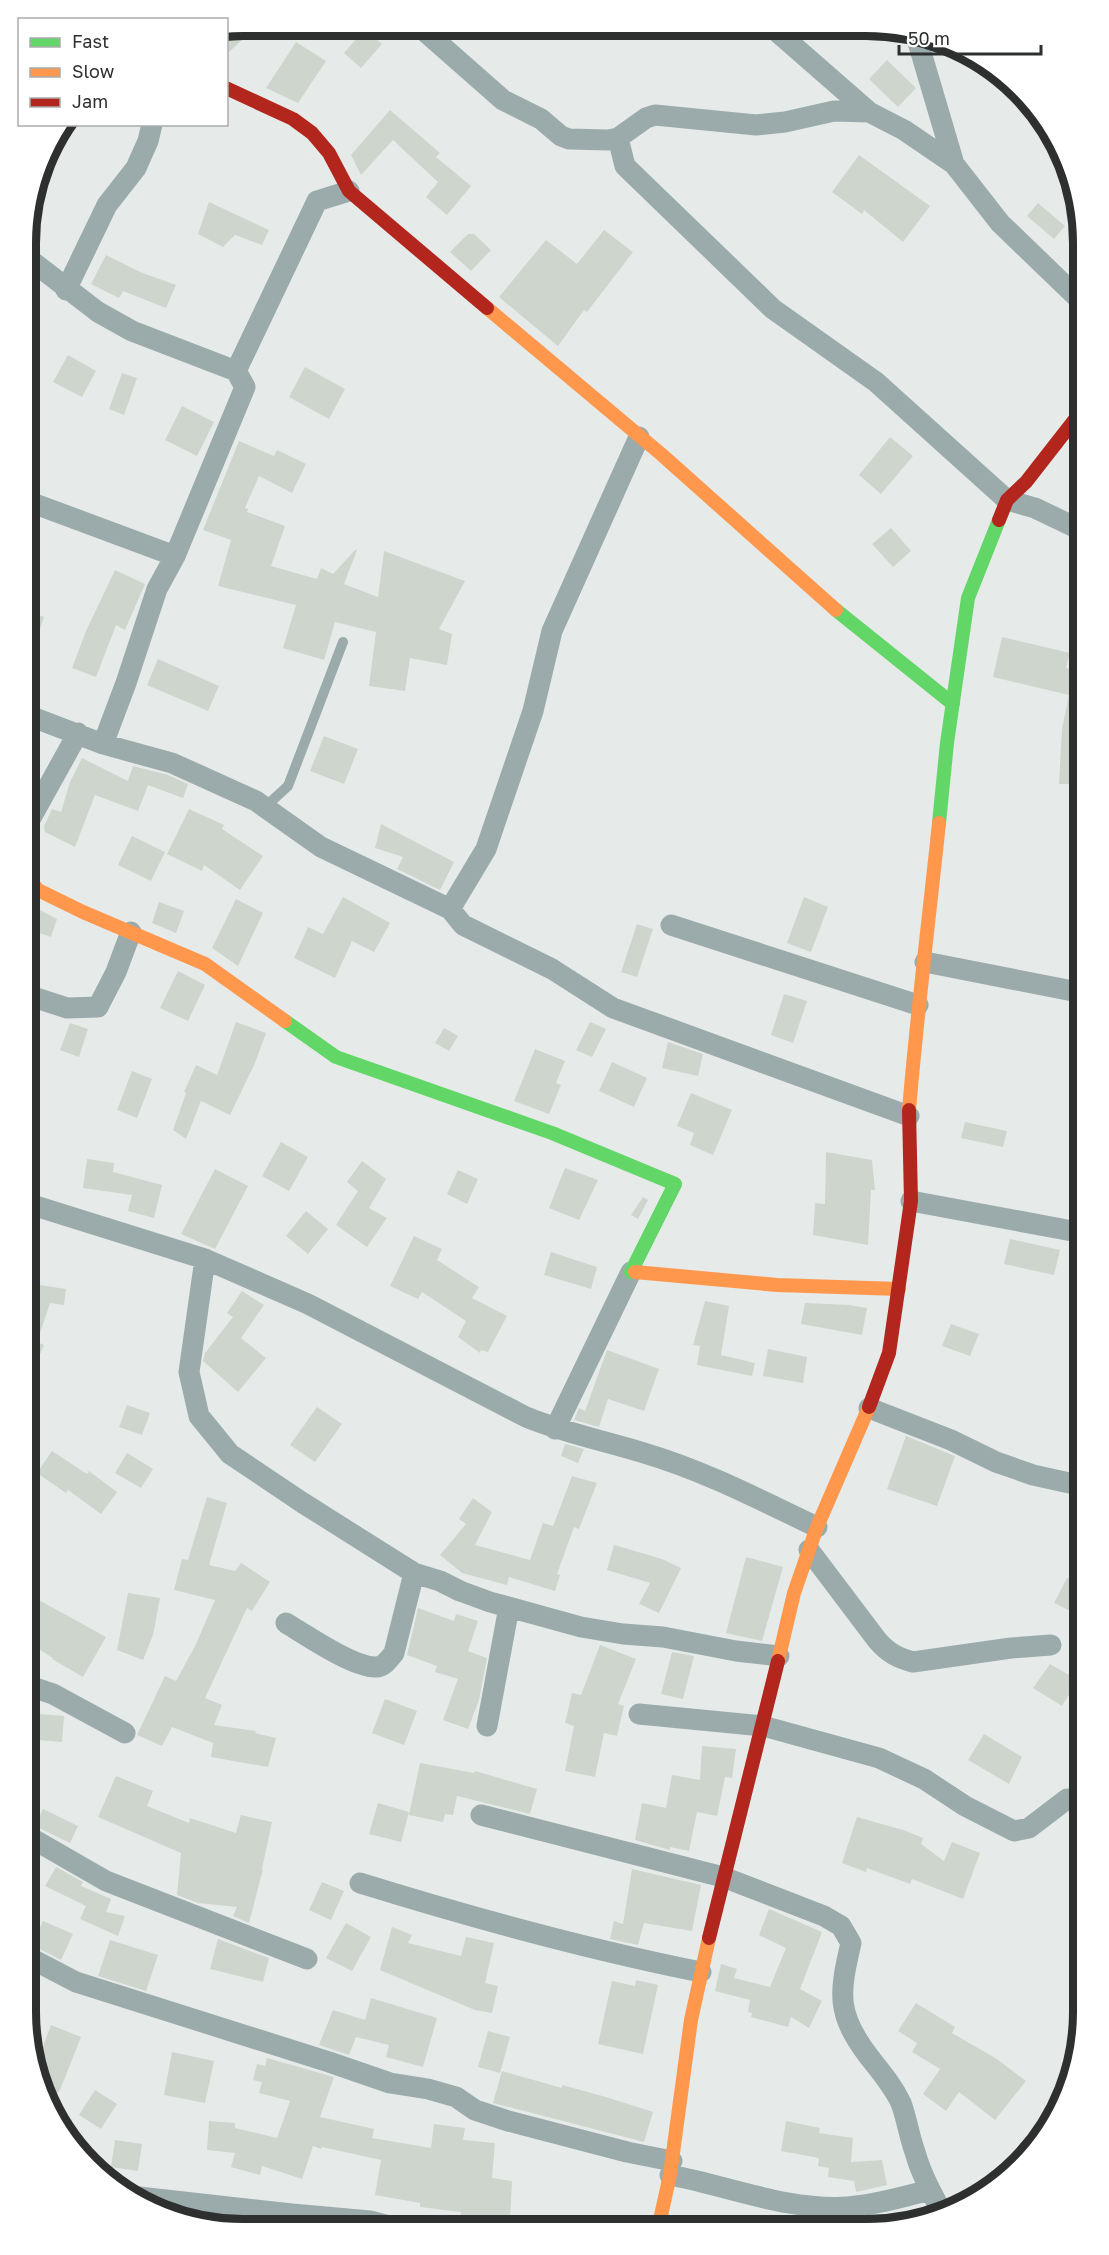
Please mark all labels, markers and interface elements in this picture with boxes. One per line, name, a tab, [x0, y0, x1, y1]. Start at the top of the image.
legend	[18, 18, 228, 126]
scale bar	[899, 18, 1042, 56]
text: 50 m	[908, 27, 950, 49]
text: Fast	[72, 30, 109, 52]
text: Slow	[72, 60, 115, 82]
text: Jam	[72, 90, 108, 112]

